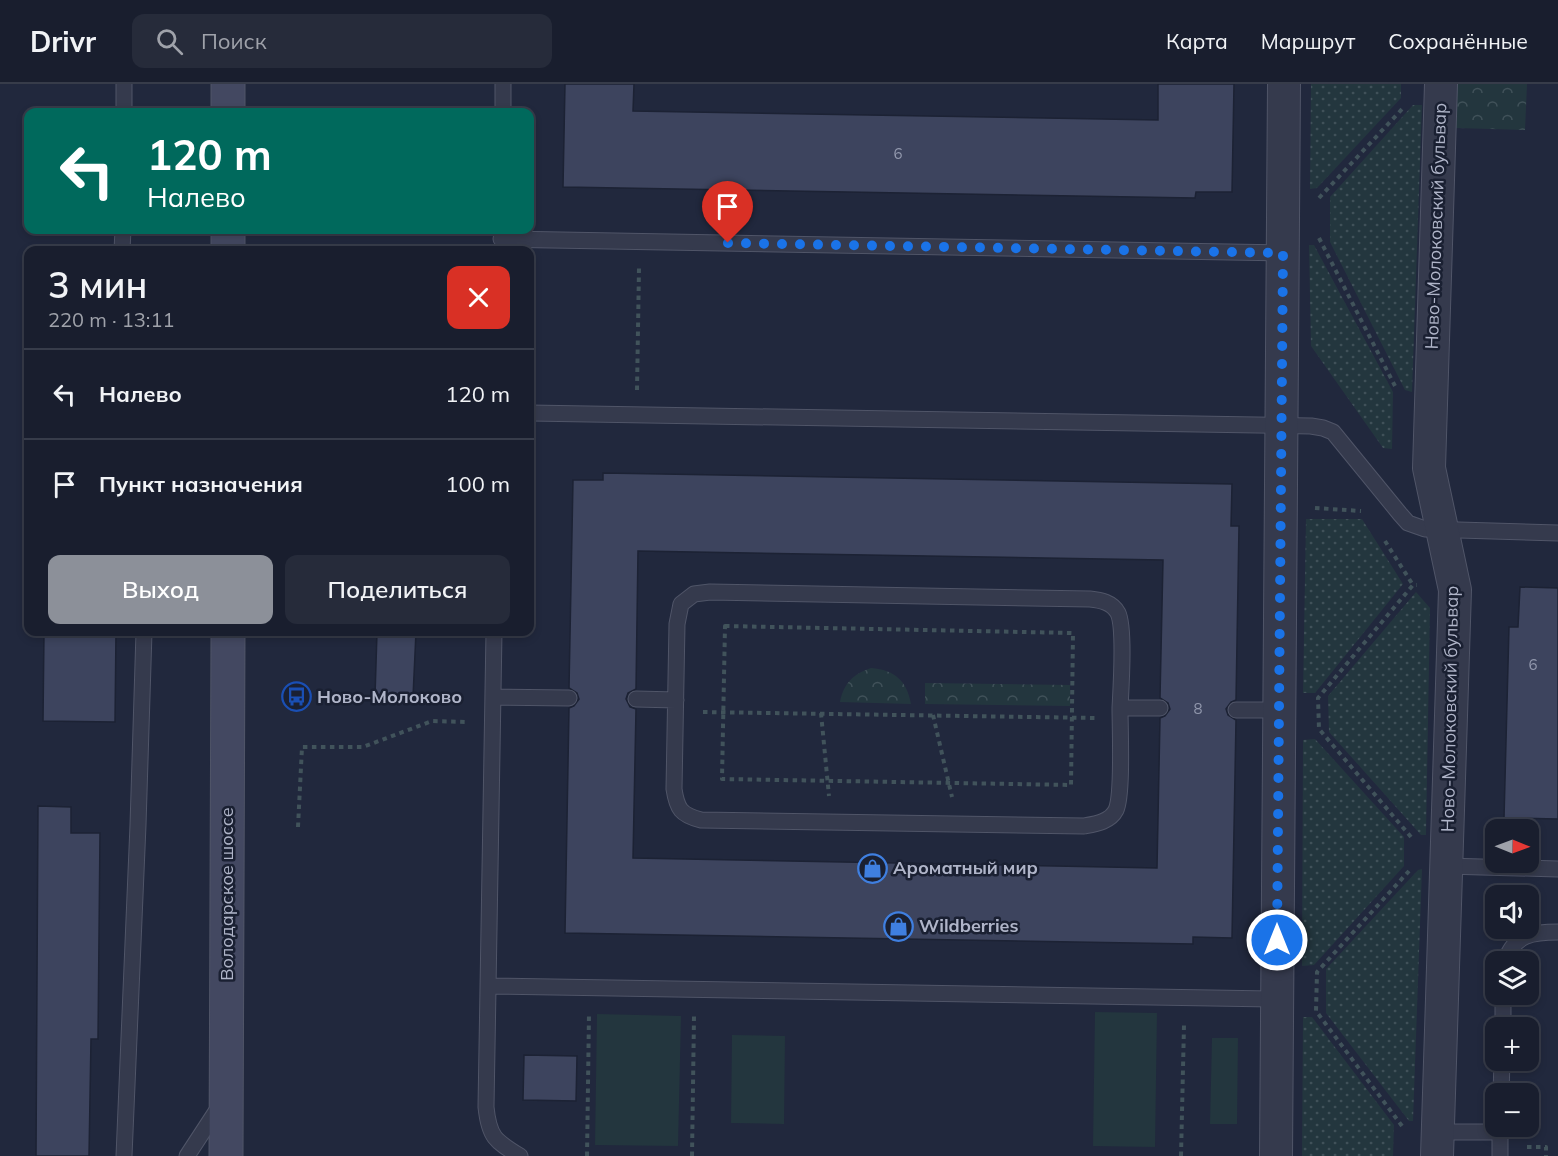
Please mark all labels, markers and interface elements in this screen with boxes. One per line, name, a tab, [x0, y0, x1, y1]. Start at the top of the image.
search box	[132, 14, 552, 68]
text: Drivr	[30, 24, 96, 59]
icon: search	[153, 25, 186, 58]
text: Поиск	[201, 27, 267, 55]
text: Карта	[1166, 28, 1228, 54]
text: Маршрут	[1261, 28, 1355, 54]
text: Сохранённые	[1388, 28, 1528, 54]
street label: Ново-Молоковский бульвар	[1420, 102, 1451, 350]
text: 120 m	[147, 128, 272, 181]
icon: left	[48, 132, 126, 210]
house number: 6	[893, 144, 903, 163]
text: Налево	[147, 180, 246, 214]
pin	[702, 181, 753, 243]
icon: arrive	[711, 190, 744, 223]
text: 3 мин	[48, 262, 147, 307]
button: close	[447, 266, 510, 329]
text: 220 m · 13:11	[48, 307, 174, 332]
icon: left	[48, 378, 81, 411]
text: Налево	[99, 380, 182, 408]
text: 120 m	[445, 380, 510, 408]
icon: arrive	[48, 468, 81, 501]
text: Пункт назначения	[99, 470, 303, 498]
text: 100 m	[445, 470, 510, 498]
button: Выход	[48, 555, 273, 624]
button: Поделиться	[285, 555, 510, 624]
street label: Ново-Молоковский бульвар	[1436, 586, 1463, 832]
house number: 6	[1528, 655, 1538, 674]
bus stop icon: Ново-Молоково	[280, 681, 312, 713]
place label: Ново-Молоково	[317, 685, 462, 708]
house number: 8	[1193, 699, 1203, 718]
street label: Володарское шоссе	[215, 807, 238, 981]
north arrow	[1485, 819, 1539, 873]
map controls	[1485, 819, 1539, 1137]
shop icon: Ароматный мир	[856, 852, 888, 884]
place label: Ароматный мир	[893, 856, 1038, 879]
button: sound	[1485, 885, 1539, 939]
position arrow	[1245, 908, 1309, 972]
shop icon: Wildberries	[882, 910, 914, 942]
place label: Wildberries	[919, 914, 1019, 937]
button: layers	[1485, 951, 1539, 1005]
button: +	[1485, 1017, 1539, 1071]
button: −	[1485, 1083, 1539, 1137]

